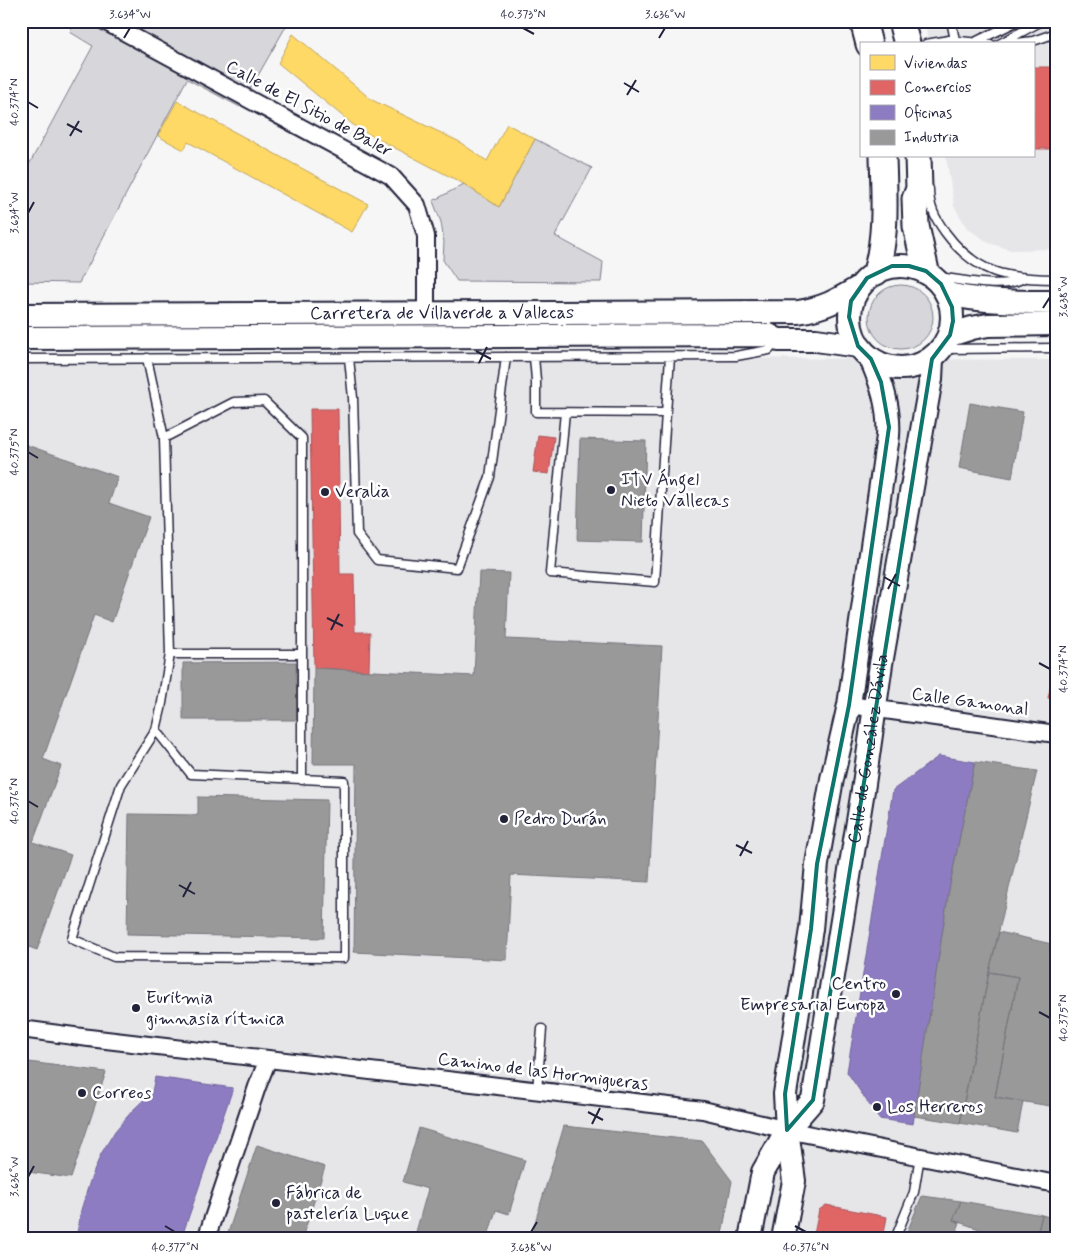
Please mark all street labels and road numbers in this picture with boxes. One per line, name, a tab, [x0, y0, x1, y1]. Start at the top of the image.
street label: Calle de El Sitio de Baler	[221, 55, 397, 163]
street label: Carretera de Villaverde a Vallecas	[310, 301, 574, 326]
street label: Calle de González Dávila	[843, 652, 895, 845]
street label: Calle Gamonal	[910, 682, 1030, 722]
street label: Camino de las Hormigueras	[436, 1047, 650, 1097]

